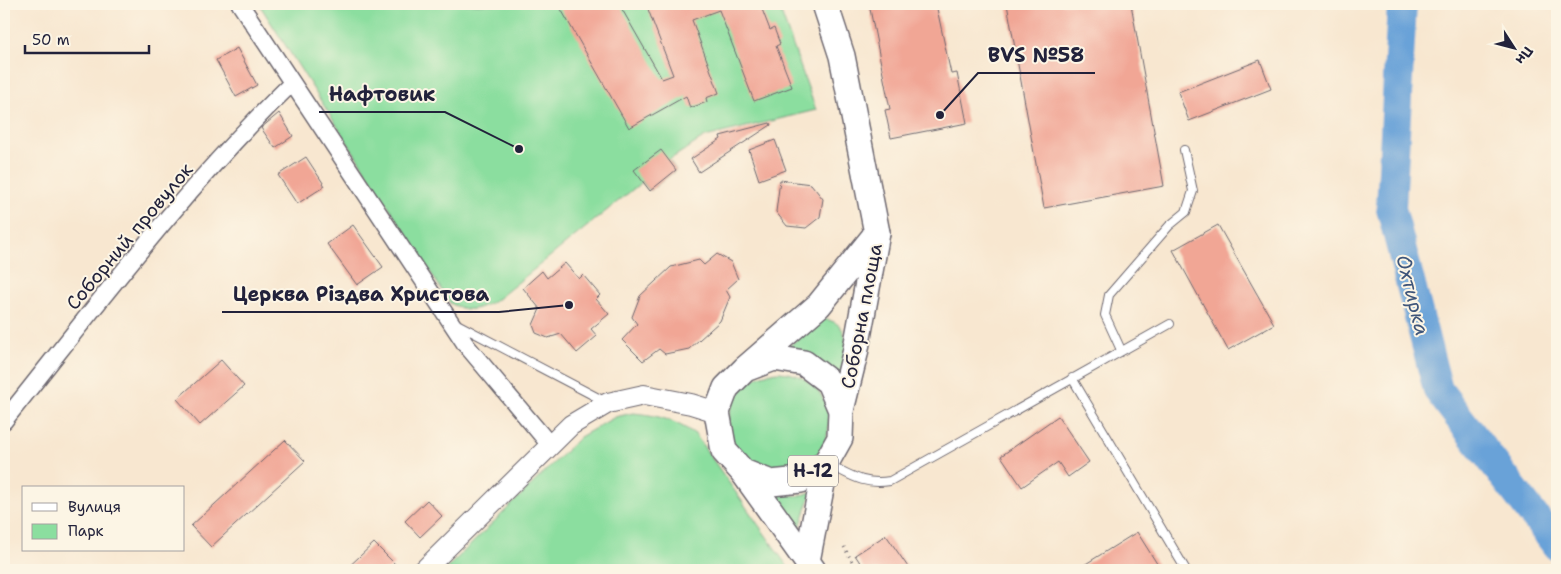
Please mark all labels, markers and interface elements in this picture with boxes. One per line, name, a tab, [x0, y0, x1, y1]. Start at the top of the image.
scale bar	[25, 22, 149, 54]
north arrow	[1488, 22, 1538, 72]
text: 50 m	[32, 30, 70, 50]
callout: BVS №58	[978, 38, 1095, 73]
text: BVS №58	[988, 42, 1084, 68]
text: Пн	[1512, 43, 1537, 68]
callout: Нафтовик	[319, 77, 445, 112]
text: Нафтовик	[329, 81, 436, 107]
street label: Соборний провулок	[60, 157, 198, 315]
street label: Соборна площа	[835, 241, 888, 391]
water label: Охтирка	[1390, 252, 1436, 338]
callout: Церква Різдва Христова	[222, 277, 499, 312]
text: Церква Різдва Христова	[233, 281, 490, 307]
road number: Н-12	[788, 456, 838, 486]
legend	[22, 486, 185, 552]
text: Вулиця	[68, 497, 121, 517]
text: Парк	[68, 521, 104, 541]

